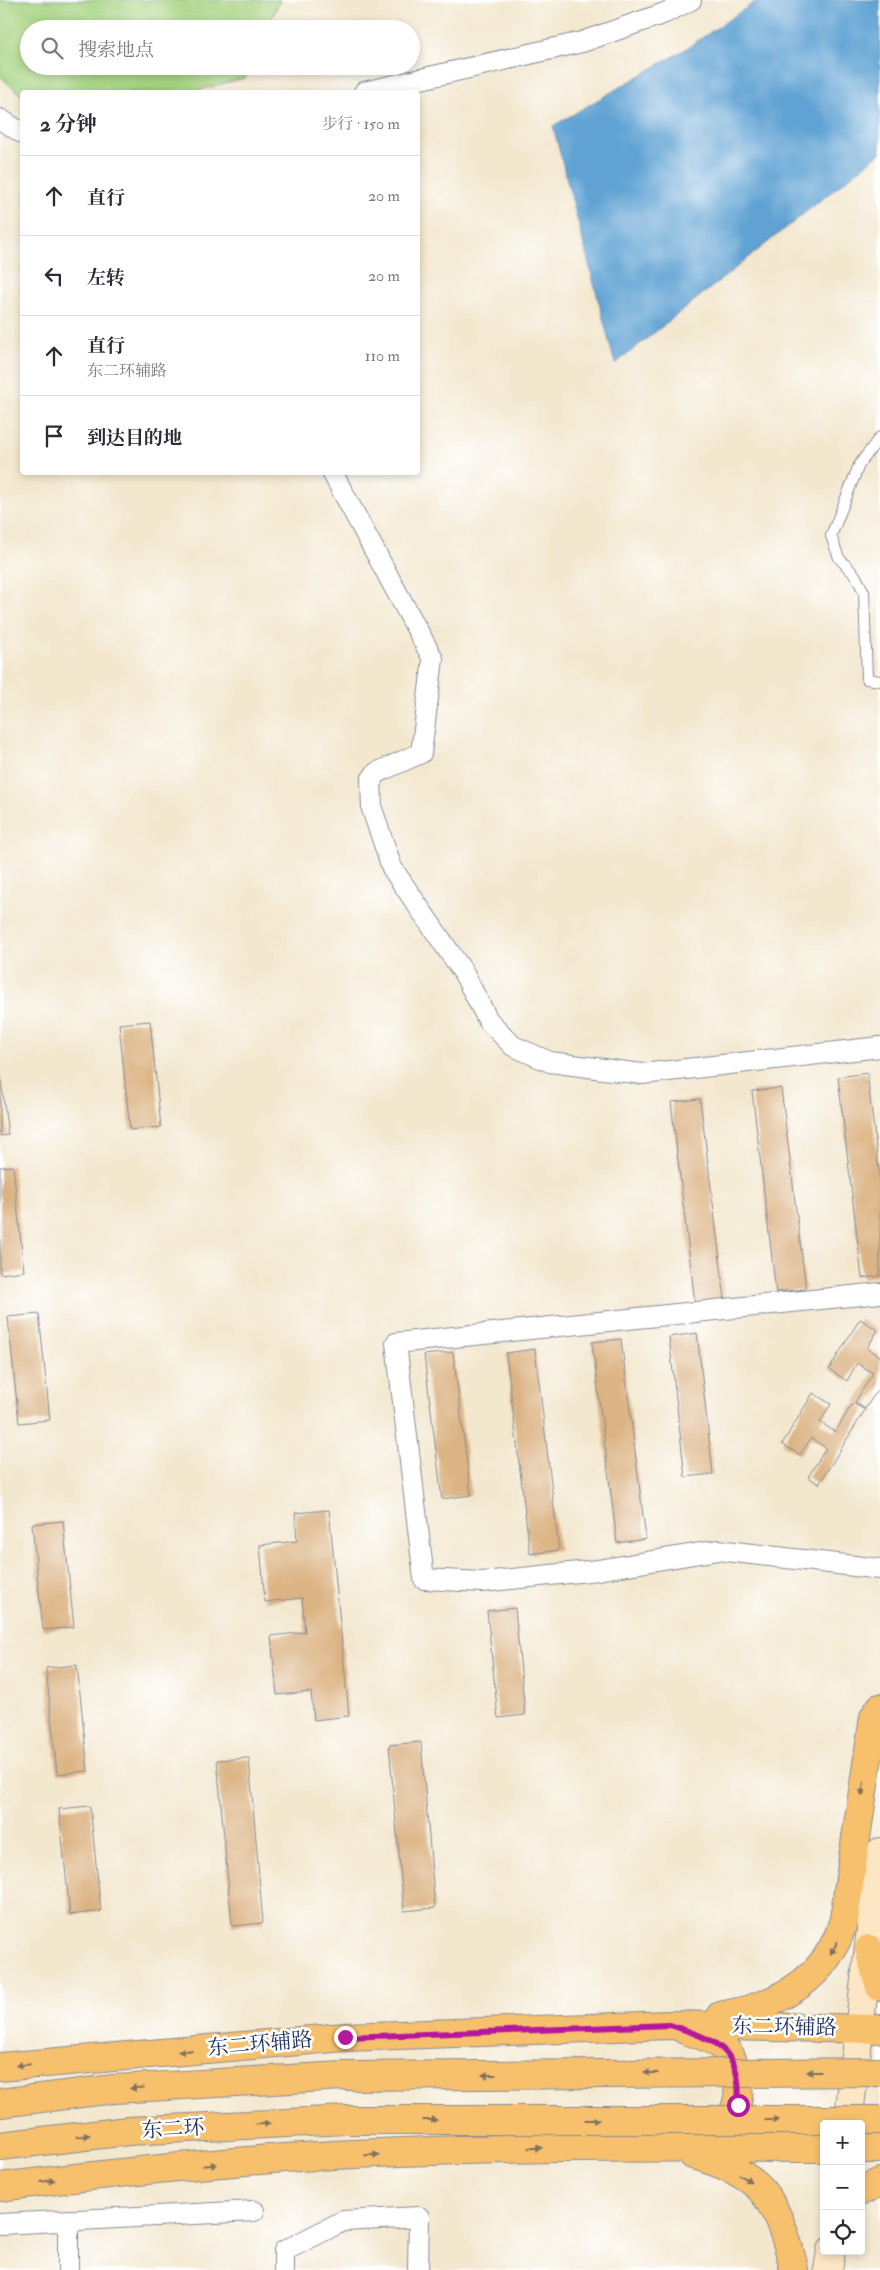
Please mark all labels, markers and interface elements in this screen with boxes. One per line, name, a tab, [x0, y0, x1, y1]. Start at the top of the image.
search box	[20, 20, 420, 75]
icon: search	[38, 34, 66, 62]
text: 搜索地点	[78, 38, 154, 62]
text: 2 分钟	[40, 111, 97, 138]
text: 步行 · 150 m	[322, 114, 400, 134]
icon: ahead	[40, 182, 68, 210]
text: 直行	[87, 186, 125, 210]
text: 20 m	[368, 186, 400, 206]
icon: left	[40, 262, 68, 290]
text: 左转	[87, 266, 125, 290]
text: 20 m	[368, 266, 400, 286]
text: 直行	[87, 334, 125, 358]
icon: ahead	[40, 342, 68, 370]
text: 110 m	[365, 346, 400, 366]
text: 东二环辅路	[87, 361, 167, 381]
icon: arrive	[40, 422, 68, 450]
text: 到达目的地	[87, 426, 182, 450]
one-way arrow	[859, 1781, 867, 1797]
one-way arrow	[829, 1942, 838, 1955]
street label: 东二环辅路	[731, 2013, 837, 2041]
street label: 东二环辅路	[207, 2026, 313, 2062]
route end	[334, 2026, 357, 2049]
one-way arrow	[176, 2047, 192, 2055]
one-way arrow	[14, 2061, 30, 2069]
one-way arrow	[806, 2068, 822, 2076]
one-way arrow	[643, 2069, 659, 2077]
one-way arrow	[481, 2071, 497, 2079]
one-way arrow	[129, 2084, 145, 2092]
route start	[727, 2094, 750, 2117]
street label: 东二环	[141, 2114, 205, 2144]
one-way arrow	[422, 2116, 438, 2124]
one-way arrow	[585, 2116, 601, 2124]
one-way arrow	[765, 2116, 781, 2124]
one-way arrow	[255, 2120, 271, 2128]
map controls	[820, 2120, 865, 2255]
button: +	[820, 2120, 865, 2165]
one-way arrow	[75, 2132, 91, 2140]
one-way arrow	[527, 2144, 543, 2152]
one-way arrow	[364, 2150, 380, 2158]
one-way arrow	[202, 2160, 218, 2168]
button: −	[820, 2165, 865, 2210]
one-way arrow	[738, 2173, 751, 2182]
one-way arrow	[41, 2177, 57, 2185]
button: locate	[820, 2210, 865, 2255]

